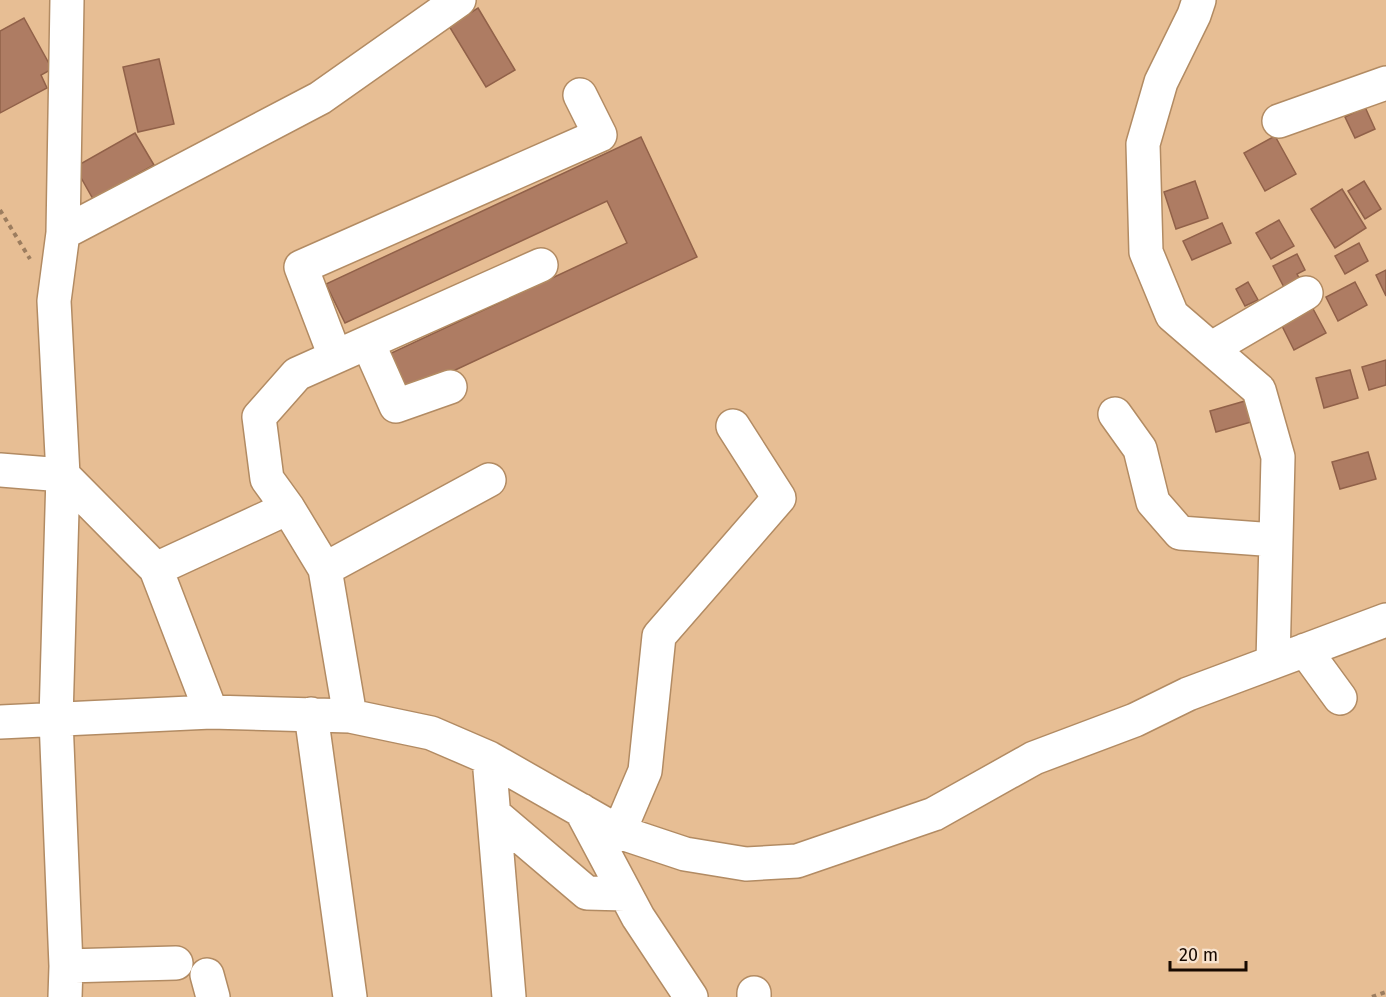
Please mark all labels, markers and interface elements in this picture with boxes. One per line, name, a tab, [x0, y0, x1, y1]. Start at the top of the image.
scale bar	[1170, 934, 1246, 972]
text: 20 m	[1179, 944, 1218, 966]

